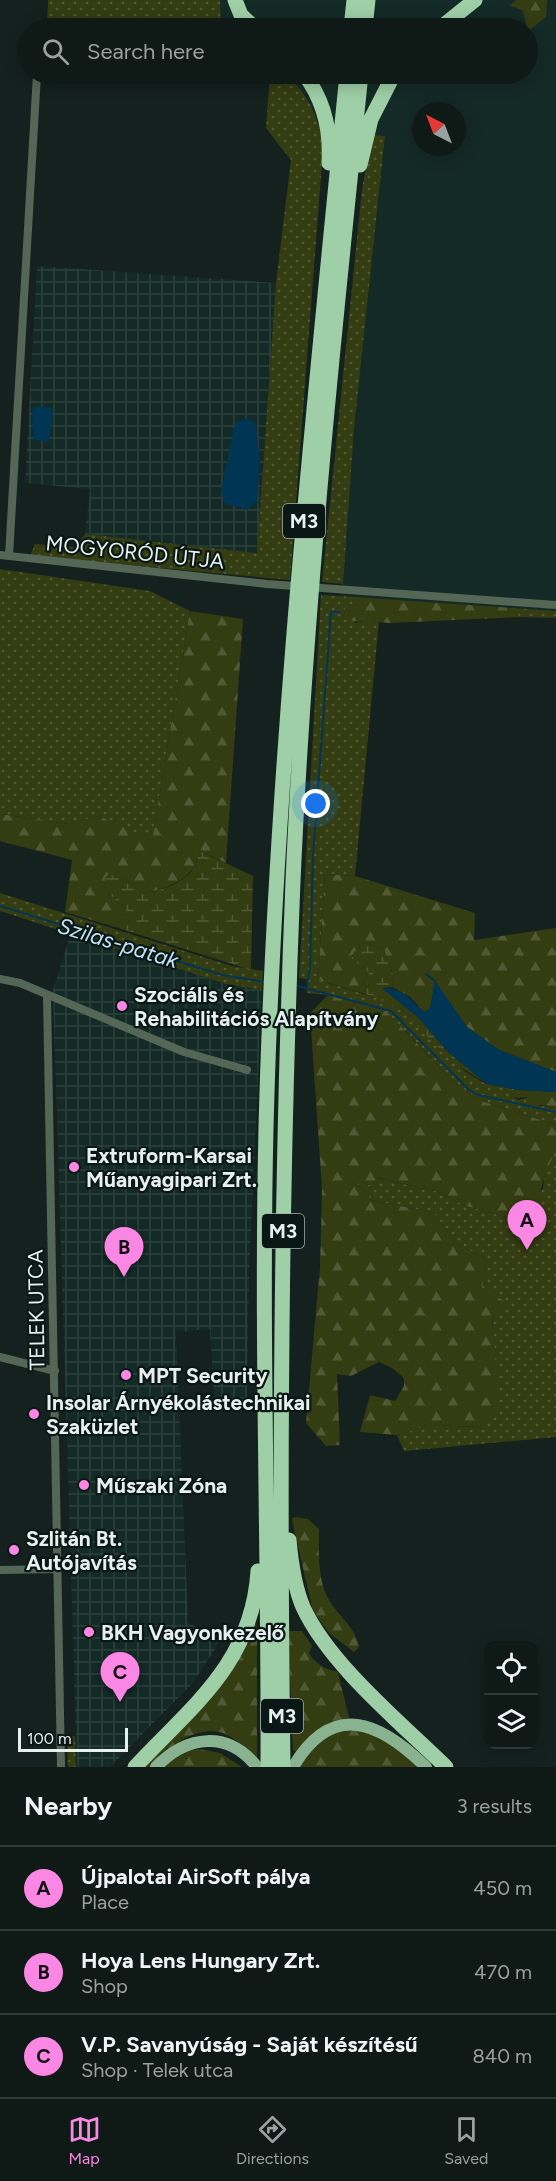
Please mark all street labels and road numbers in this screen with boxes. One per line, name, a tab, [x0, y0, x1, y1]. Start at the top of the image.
road number: M3	[283, 504, 325, 538]
street label: MOGYORÓD ÚTJA	[45, 530, 225, 574]
road number: M3	[262, 1214, 304, 1248]
street label: TELEK UTCA	[22, 1249, 50, 1371]
road number: M3	[261, 1699, 303, 1733]

